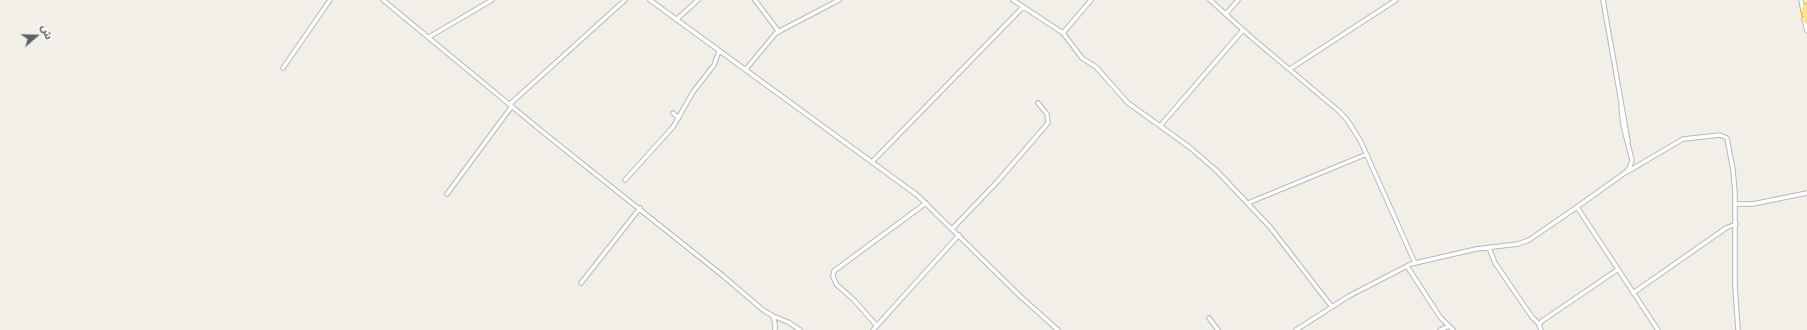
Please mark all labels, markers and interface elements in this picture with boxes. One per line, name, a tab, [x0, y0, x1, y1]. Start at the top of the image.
north arrow	[16, 16, 56, 56]
text: ش	[39, 23, 55, 41]

